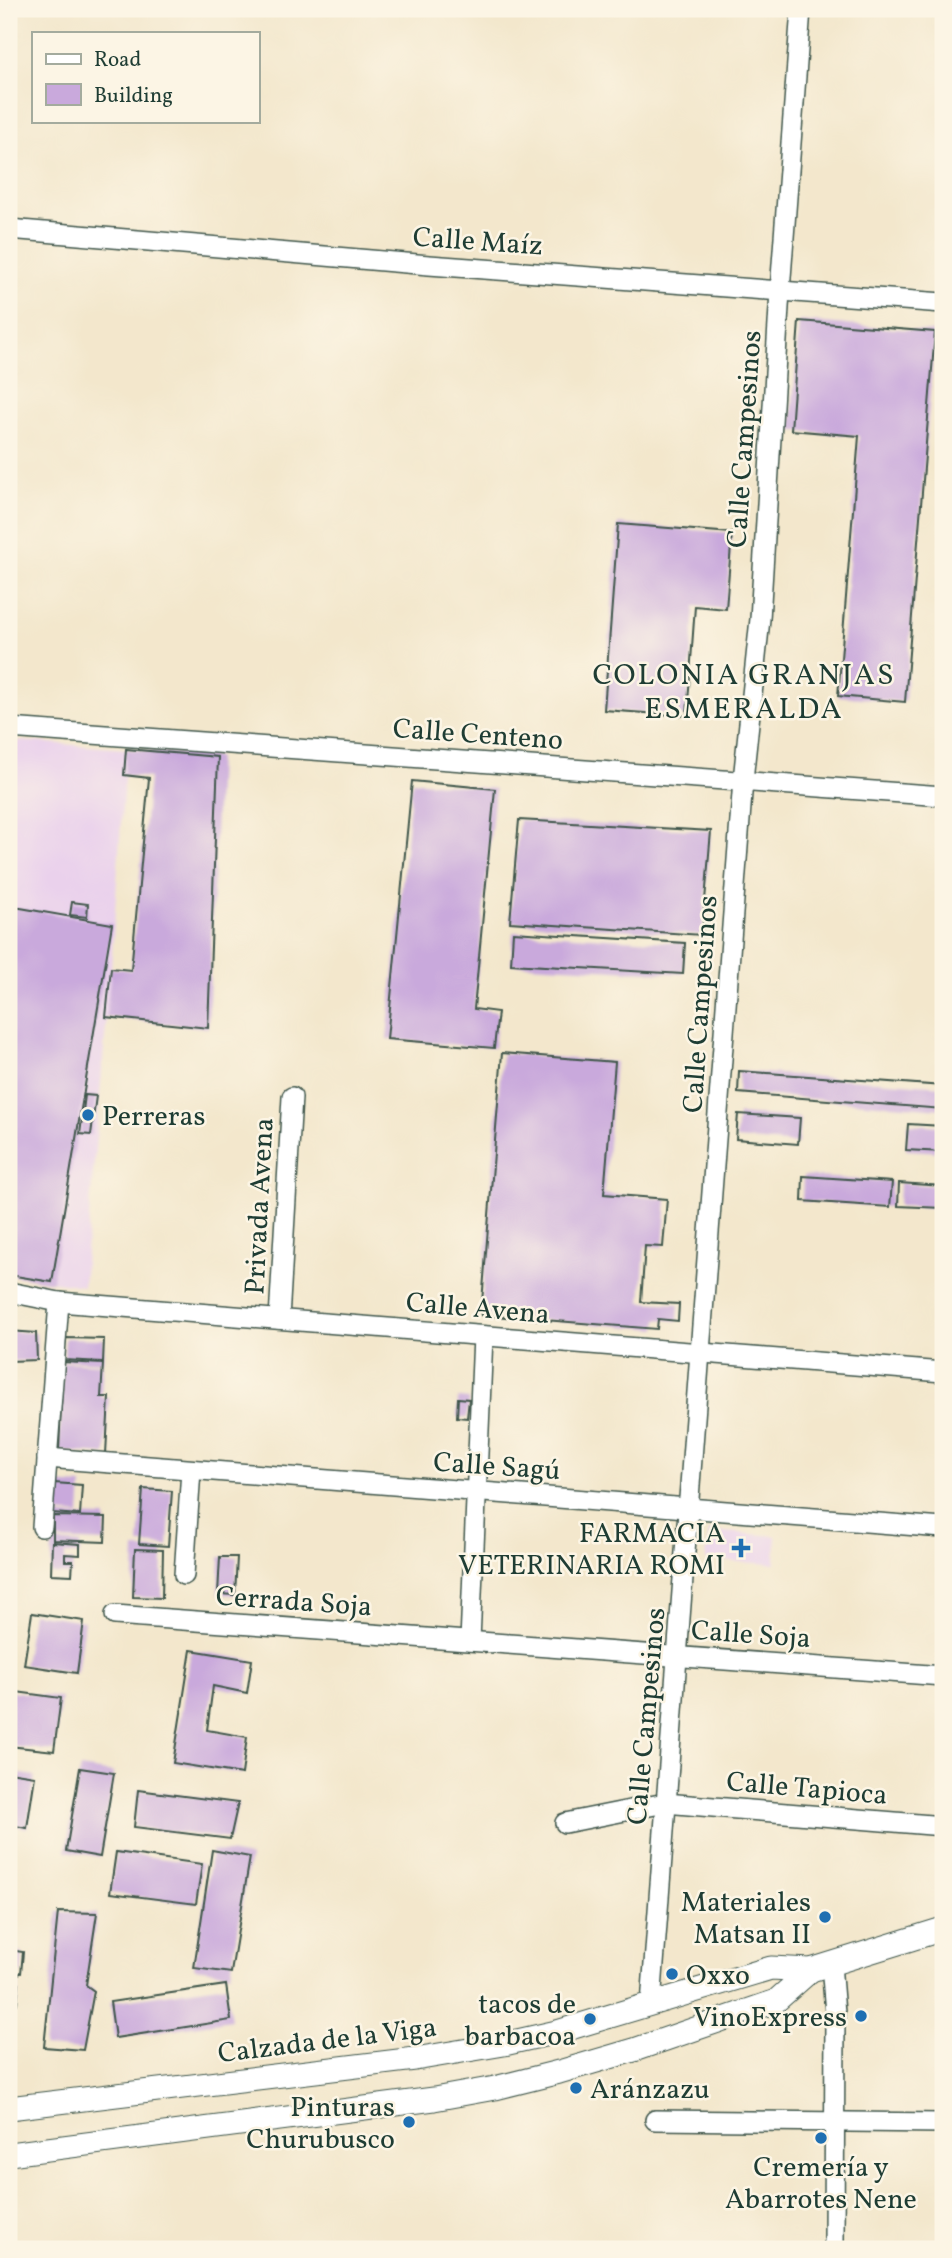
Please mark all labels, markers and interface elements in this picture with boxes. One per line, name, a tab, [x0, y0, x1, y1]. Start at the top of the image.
legend	[32, 32, 259, 122]
text: Road	[94, 46, 141, 75]
text: Building	[94, 82, 173, 111]
street label: Calle Maíz	[411, 218, 544, 266]
street label: Calle Campesinos	[718, 329, 773, 549]
district label: COLONIA GRANJAS ESMERALDA	[592, 655, 896, 731]
street label: Calle Centeno	[391, 710, 564, 761]
street label: Calle Campesinos	[674, 894, 729, 1114]
place label: Perreras	[102, 1098, 205, 1137]
marker: Perreras	[80, 1107, 96, 1123]
street label: Privada Avena	[236, 1117, 285, 1296]
street label: Calle Avena	[404, 1284, 551, 1335]
street label: Calle Sagú	[432, 1444, 562, 1491]
place label: FARMACIA VETERINARIA ROMI	[458, 1515, 725, 1586]
marker: FARMACIA VETERINARIA ROMI	[731, 1538, 751, 1558]
street label: Cerrada Soja	[214, 1578, 373, 1627]
street label: Calle Campesinos	[619, 1606, 676, 1827]
street label: Calle Soja	[690, 1612, 812, 1659]
street label: Calle Tapioca	[725, 1763, 889, 1816]
place label: Materiales Matsan II	[681, 1884, 811, 1955]
marker: Materiales Matsan II	[817, 1909, 833, 1925]
place label: Oxxo	[686, 1957, 750, 1996]
marker: Oxxo	[664, 1966, 680, 1982]
place label: tacos de barbacoa	[464, 1986, 576, 2057]
place label: VinoExpress	[693, 1999, 847, 2038]
marker: VinoExpress	[853, 2008, 869, 2024]
street label: Calzada de la Viga	[216, 2009, 439, 2074]
marker: tacos de barbacoa	[582, 2011, 598, 2027]
place label: Aránzazu	[590, 2071, 710, 2110]
marker: Aránzazu	[568, 2080, 584, 2096]
place label: Pinturas Churubusco	[246, 2089, 395, 2160]
marker: Pinturas Churubusco	[401, 2114, 417, 2130]
marker: Cremería y Abarrotes Nene	[813, 2130, 829, 2146]
place label: Cremería y Abarrotes Nene	[725, 2149, 917, 2220]

